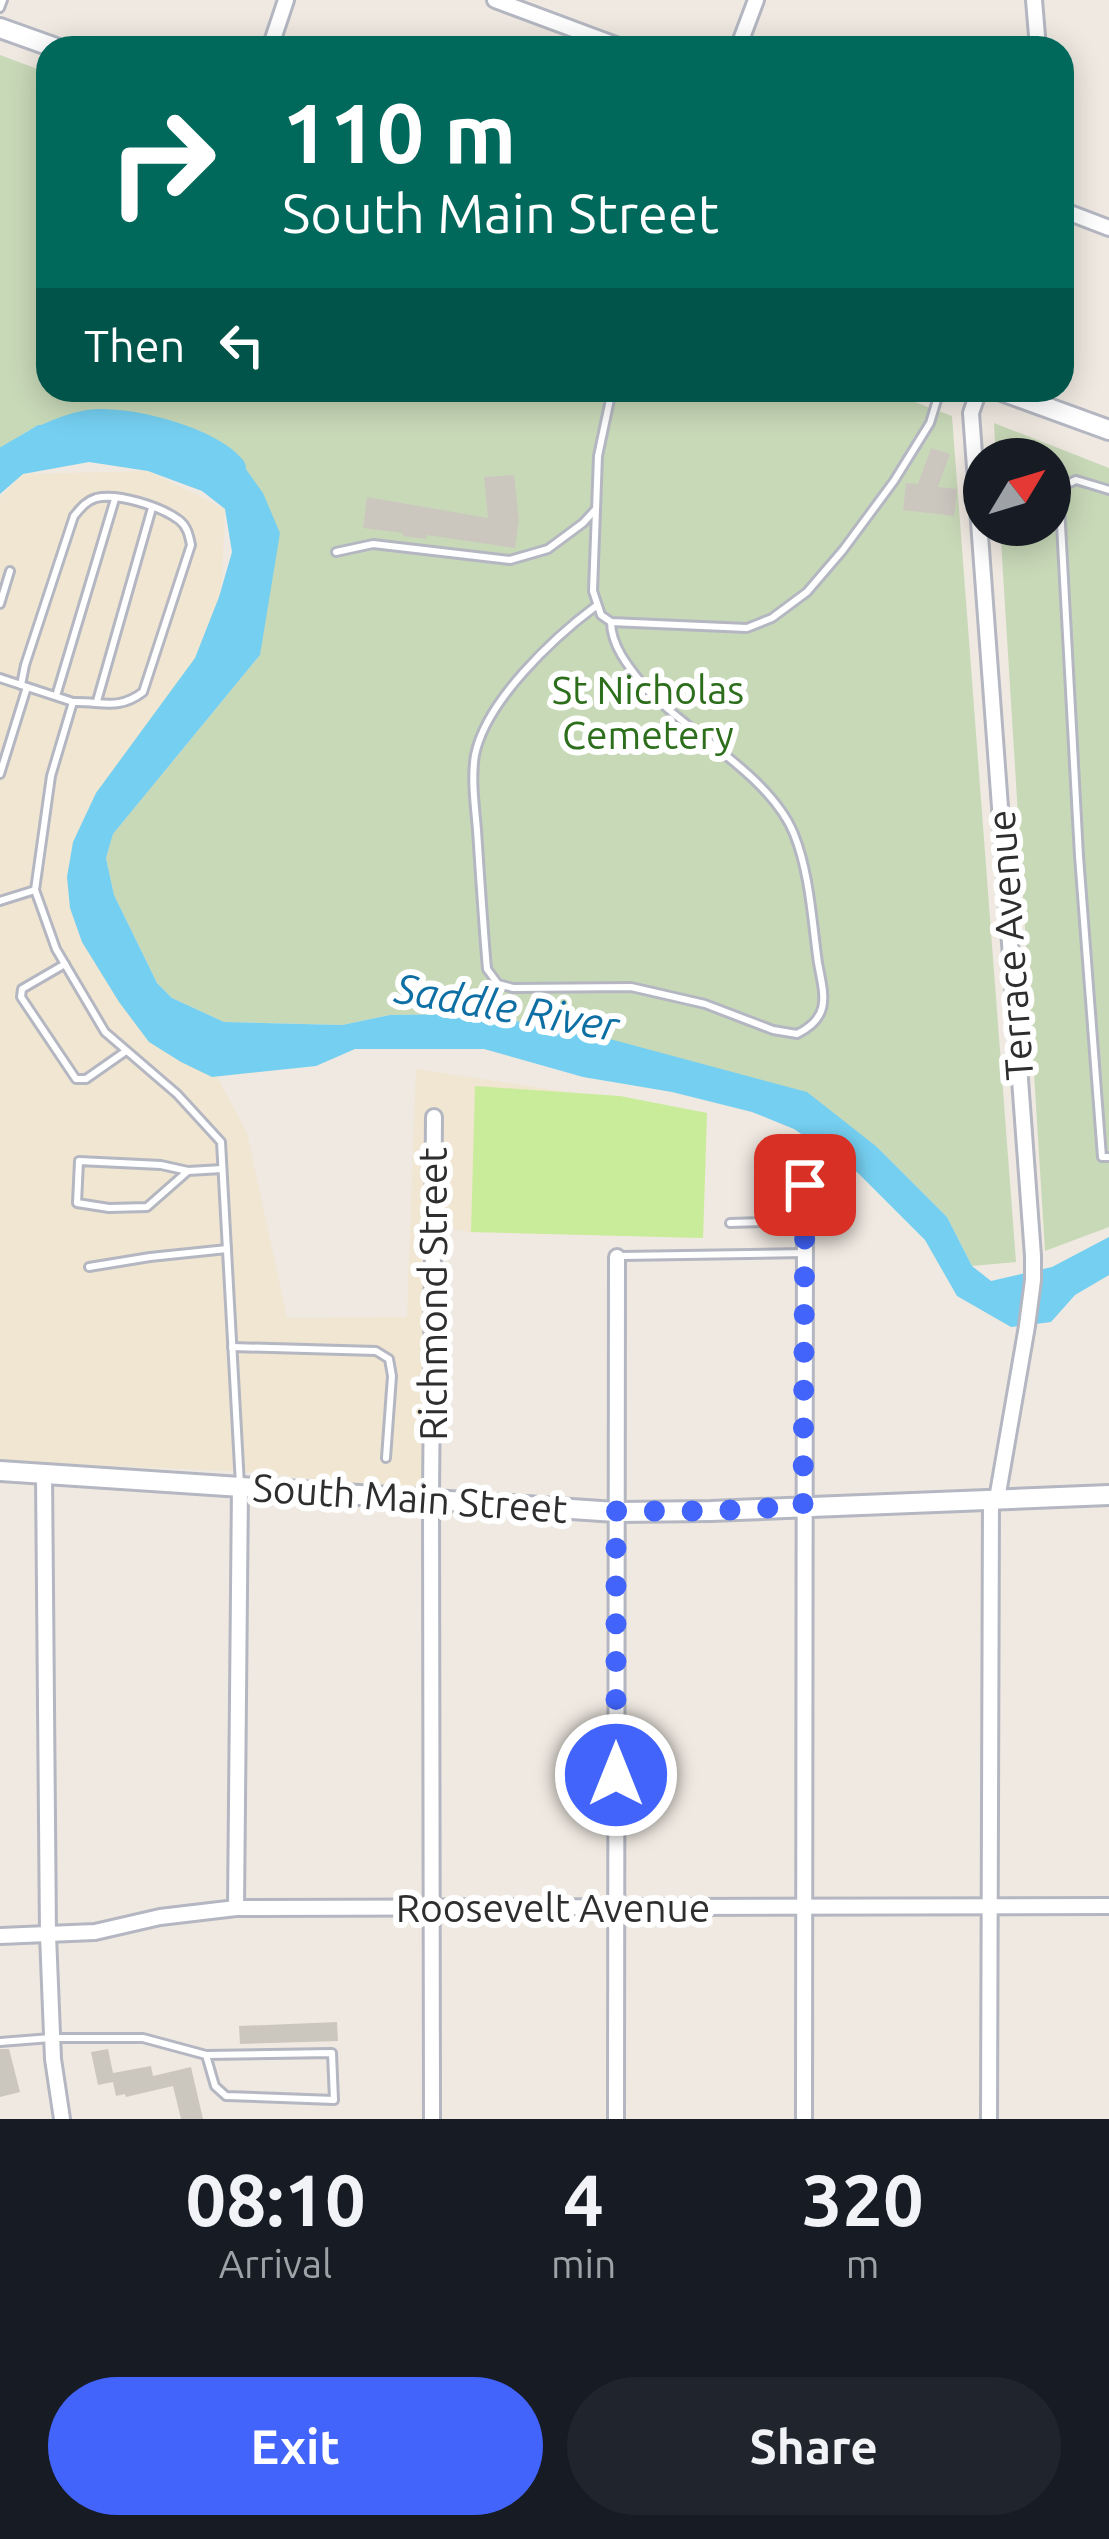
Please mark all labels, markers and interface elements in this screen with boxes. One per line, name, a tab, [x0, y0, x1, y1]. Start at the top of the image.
icon: right	[84, 84, 240, 240]
text: 110 m	[282, 85, 516, 179]
text: South Main Street	[282, 183, 719, 243]
icon: left	[209, 312, 275, 378]
text: Then	[84, 320, 185, 371]
north arrow	[963, 438, 1071, 546]
map controls	[963, 438, 1071, 546]
park label: St Nicholas Cemetery	[552, 668, 744, 756]
street label: Terrace Avenue	[979, 808, 1040, 1082]
water label: Saddle River	[391, 964, 625, 1050]
pin	[754, 1134, 856, 1236]
street label: Richmond Street	[411, 1147, 454, 1441]
icon: arrive	[772, 1152, 838, 1218]
street label: South Main Street	[251, 1465, 569, 1530]
position arrow	[553, 1712, 679, 1838]
street label: Roosevelt Avenue	[396, 1886, 710, 1929]
text: 08:10	[185, 2159, 366, 2240]
text: 4	[563, 2159, 604, 2240]
text: 320	[802, 2159, 924, 2240]
text: Arrival	[219, 2242, 332, 2285]
text: min	[551, 2242, 616, 2285]
text: m	[846, 2242, 879, 2285]
button: Exit	[48, 2377, 543, 2515]
button: Share	[567, 2377, 1061, 2515]

